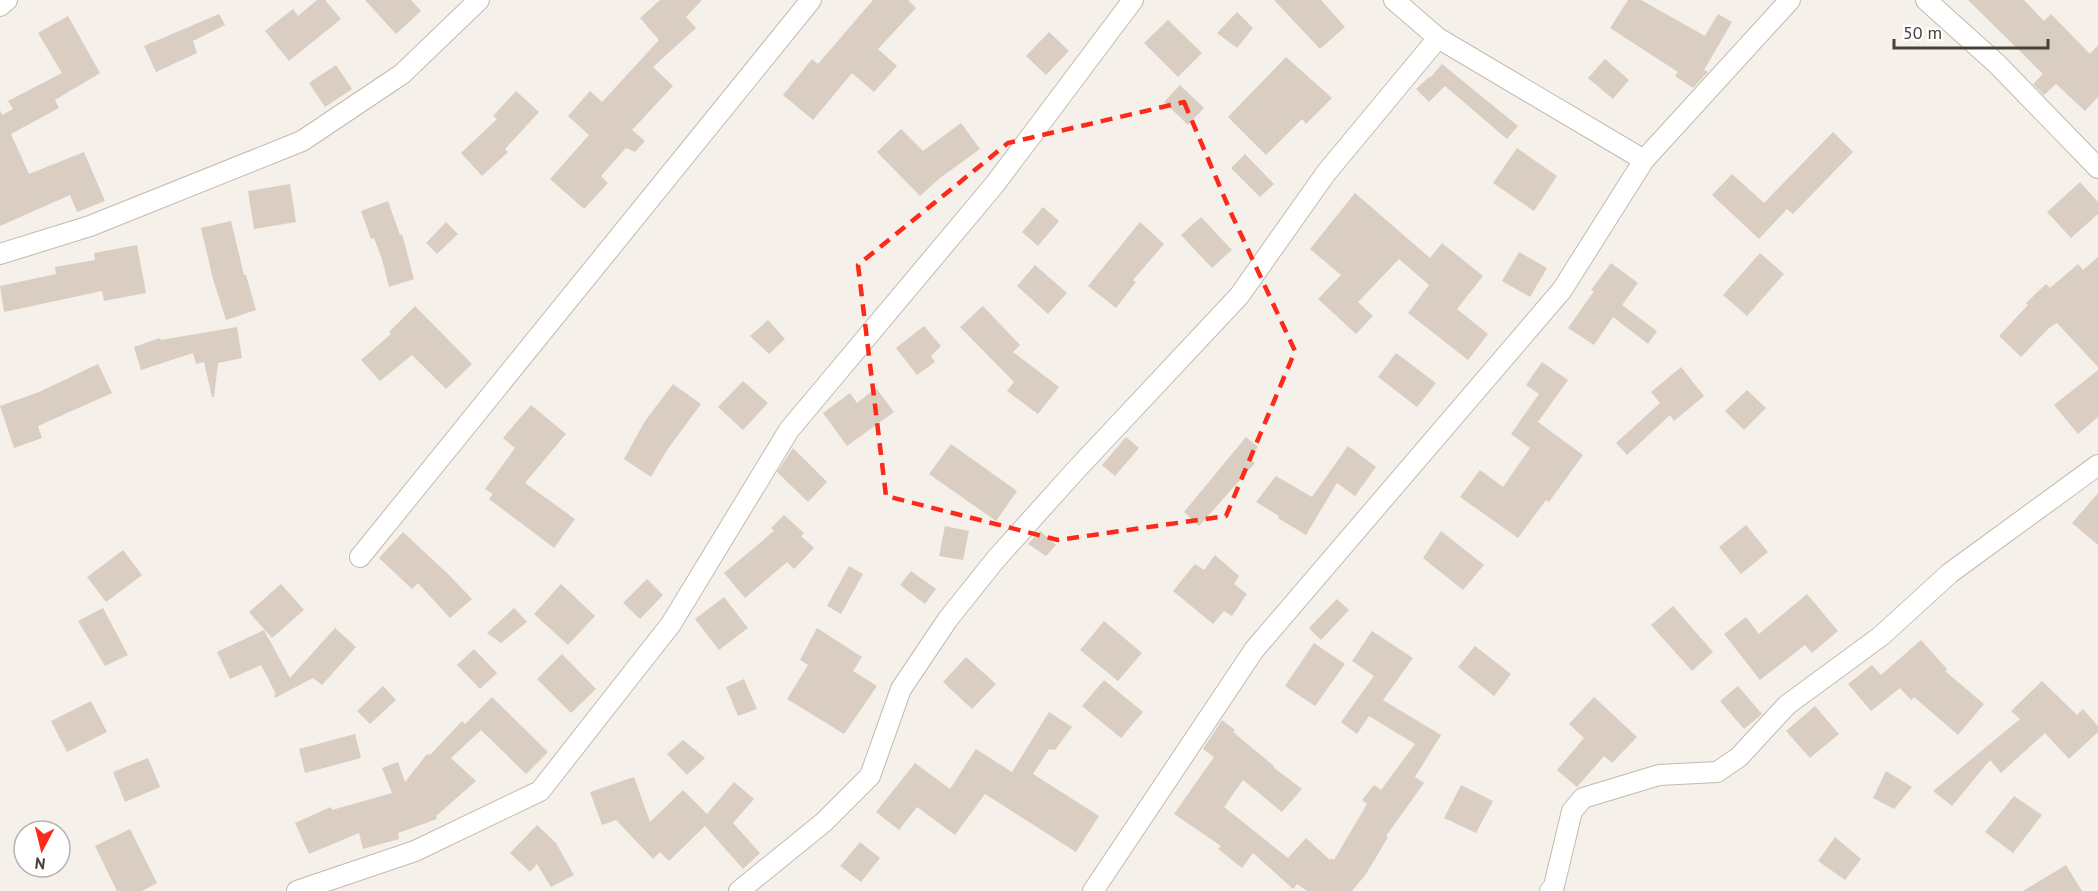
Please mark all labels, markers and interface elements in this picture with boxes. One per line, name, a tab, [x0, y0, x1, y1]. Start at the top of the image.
scale bar	[1894, 12, 2048, 50]
text: 50 m	[1903, 21, 1942, 44]
north arrow	[12, 819, 72, 879]
text: N	[34, 853, 47, 874]

